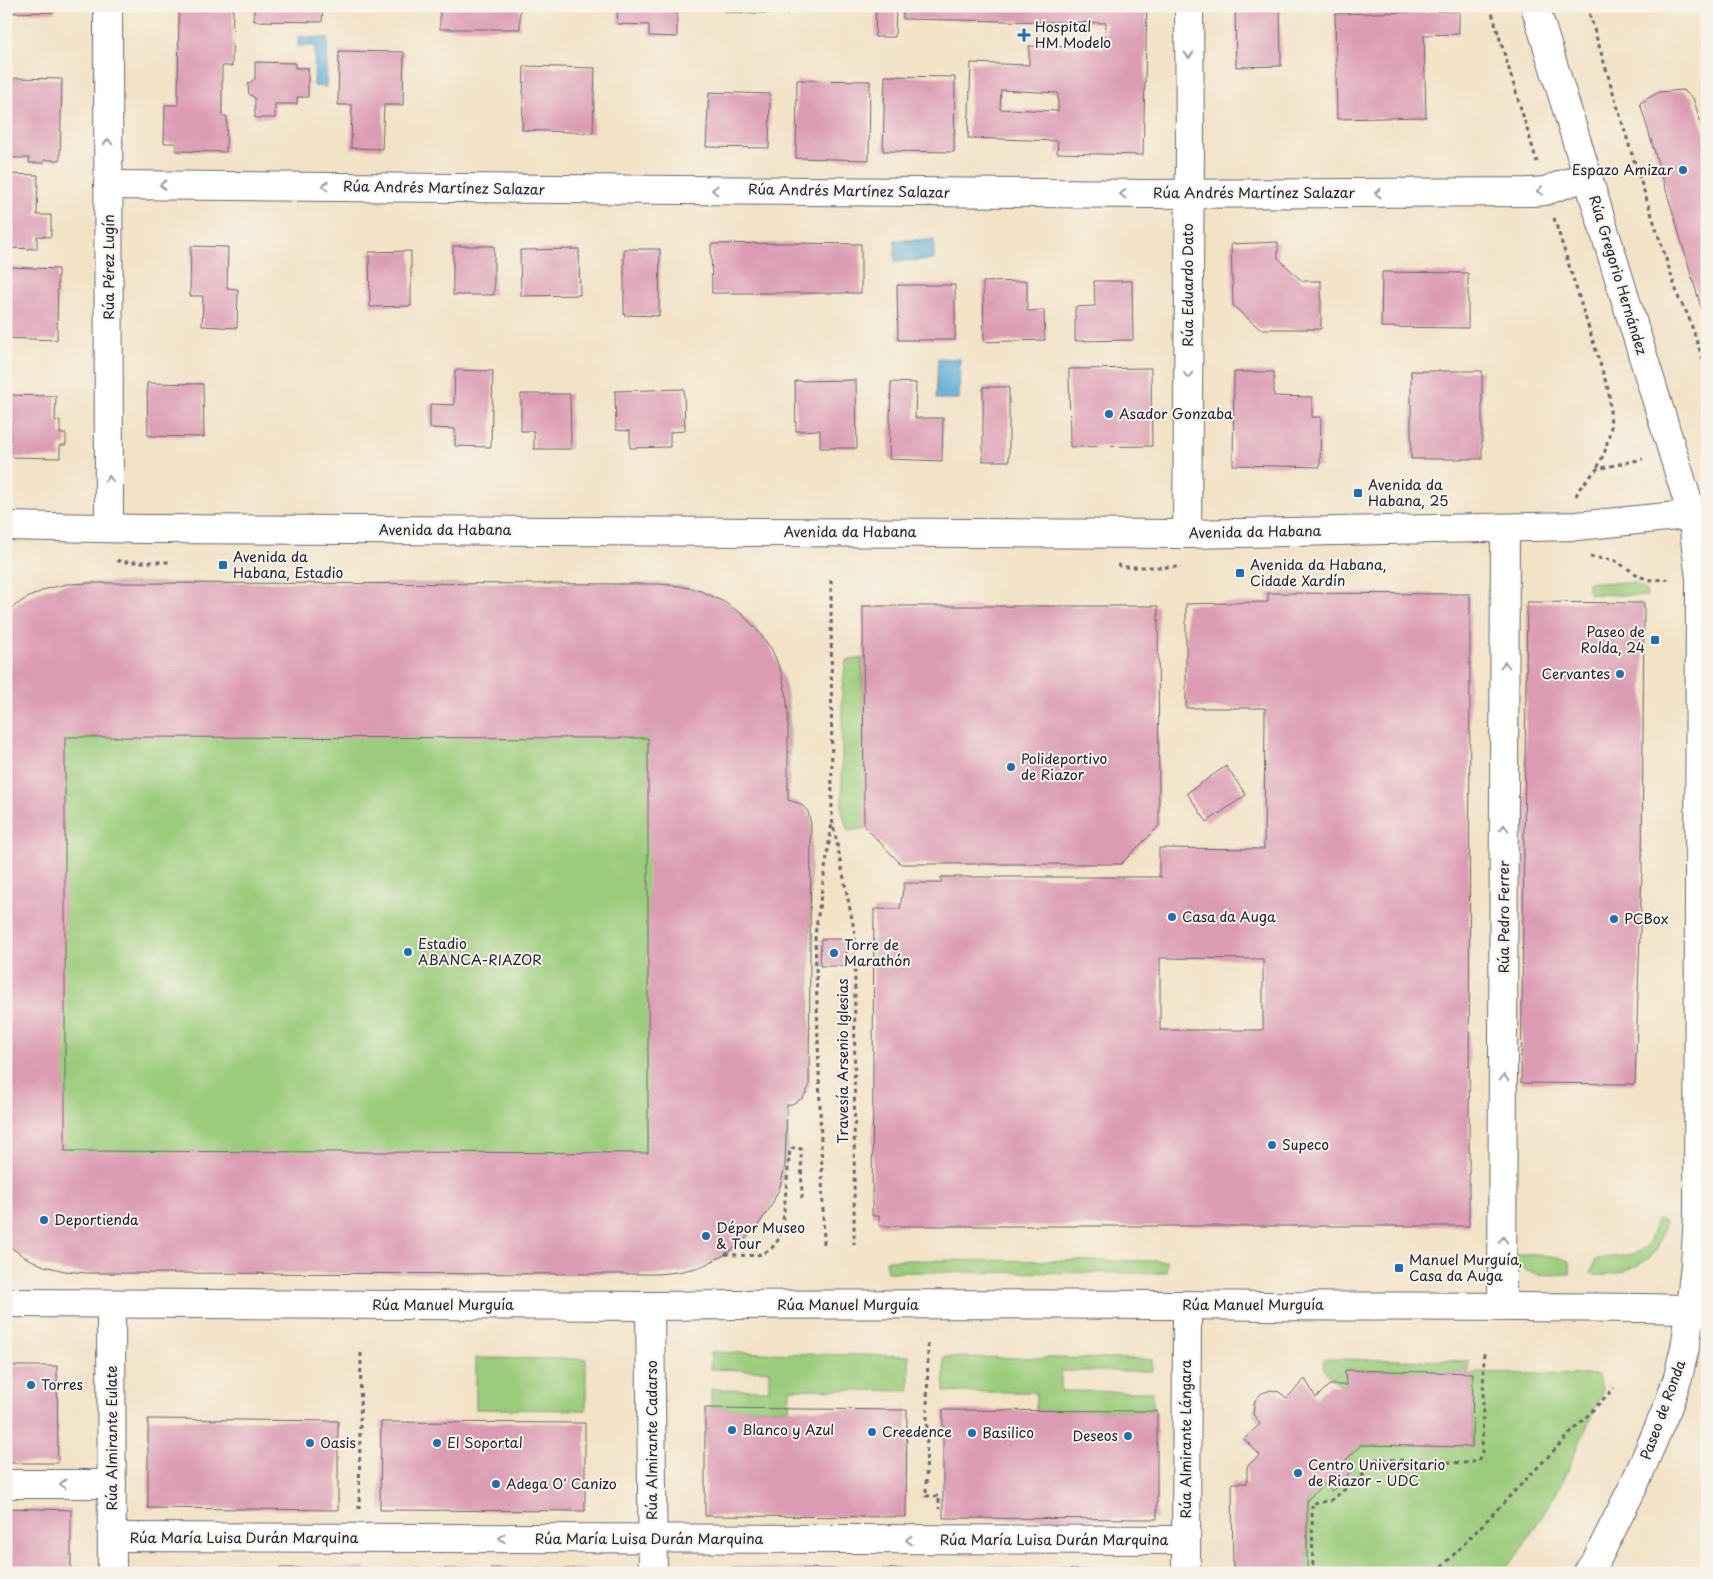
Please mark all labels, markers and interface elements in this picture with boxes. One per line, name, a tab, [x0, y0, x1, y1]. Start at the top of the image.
place label: Hospital HM Modelo	[1035, 16, 1111, 53]
marker: Hospital HM Modelo	[1017, 28, 1031, 42]
one-way arrow	[1184, 52, 1194, 59]
one-way arrow	[103, 138, 113, 146]
place label: Espazo Amizar	[1572, 159, 1673, 180]
marker: Espazo Amizar	[1677, 164, 1689, 176]
street label: Rúa Andrés Martínez Salazar	[343, 175, 546, 200]
street label: Rúa Andrés Martínez Salazar	[748, 178, 951, 203]
one-way arrow	[159, 180, 166, 190]
one-way arrow	[321, 181, 329, 192]
street label: Rúa Andrés Martínez Salazar	[1153, 182, 1356, 203]
one-way arrow	[711, 185, 719, 195]
one-way arrow	[1536, 185, 1545, 195]
one-way arrow	[1374, 188, 1382, 198]
one-way arrow	[1119, 189, 1126, 199]
street label: Rúa Gregorio Hernández	[1584, 192, 1653, 358]
street label: Rúa Pérez Lugín	[98, 214, 119, 320]
street label: Rúa Eduardo Dato	[1177, 223, 1198, 347]
one-way arrow	[1183, 372, 1193, 379]
place label: Asador Gonzaba	[1119, 403, 1233, 424]
marker: Asador Gonzaba	[1103, 408, 1115, 420]
place label: Avenida da Habana, 25	[1368, 474, 1449, 511]
one-way arrow	[104, 475, 114, 483]
marker: Avenida da Habana, 25	[1352, 487, 1364, 499]
street label: Avenida da Habana	[379, 519, 512, 540]
street label: Avenida da Habana	[1188, 520, 1322, 543]
street label: Avenida da Habana	[784, 521, 917, 542]
place label: Avenida da Habana, Estadio	[233, 546, 344, 583]
place label: Avenida da Habana, Cidade Xardín	[1250, 554, 1386, 591]
marker: Avenida da Habana, Estadio	[217, 559, 229, 571]
marker: Avenida da Habana, Cidade Xardín	[1234, 567, 1246, 579]
place label: Paseo de Rolda, 24	[1581, 621, 1645, 658]
marker: Paseo de Rolda, 24	[1649, 634, 1661, 646]
one-way arrow	[1500, 661, 1510, 668]
place label: Cervantes	[1542, 663, 1610, 684]
marker: Cervantes	[1614, 668, 1626, 680]
place label: Polideportivo de Riazor	[1021, 748, 1107, 785]
marker: Polideportivo de Riazor	[1005, 761, 1017, 773]
one-way arrow	[1499, 823, 1509, 831]
street label: Rúa Pedro Ferrer	[1493, 860, 1514, 973]
place label: Casa da Auga	[1182, 906, 1276, 927]
place label: PCBox	[1624, 908, 1669, 929]
marker: Casa da Auga	[1166, 911, 1178, 923]
marker: PCBox	[1608, 913, 1620, 925]
place label: Estadio ABANCA-RIAZOR	[418, 933, 542, 970]
place label: Torre de Marathón	[844, 934, 911, 971]
marker: Estadio ABANCA-RIAZOR	[402, 946, 414, 958]
marker: Torre de Marathón	[828, 947, 840, 959]
street label: Travesía Arsenio Iglesias	[832, 978, 853, 1144]
one-way arrow	[1499, 1073, 1509, 1081]
place label: Supeco	[1282, 1134, 1329, 1155]
marker: Supeco	[1266, 1139, 1278, 1151]
place label: Deportienda	[54, 1209, 139, 1230]
marker: Deportienda	[38, 1214, 50, 1226]
place label: Dépor Museo & Tour	[716, 1217, 805, 1254]
marker: Dépor Museo & Tour	[700, 1230, 712, 1242]
one-way arrow	[1498, 1236, 1508, 1244]
place label: Manuel Murguía, Casa da Auga	[1409, 1249, 1523, 1286]
marker: Manuel Murguía, Casa da Auga	[1393, 1262, 1405, 1274]
street label: Rúa Manuel Murguía	[372, 1294, 514, 1315]
street label: Rúa Manuel Murguía	[777, 1294, 919, 1315]
street label: Rúa Manuel Murguía	[1182, 1294, 1324, 1315]
street label: Paseo de Ronda	[1635, 1356, 1691, 1463]
street label: Rúa Almirante Lángara	[1175, 1359, 1196, 1519]
street label: Rúa Almirante Cadarso	[641, 1360, 662, 1520]
street label: Rúa Almirante Eulate	[101, 1366, 122, 1510]
place label: Torres	[41, 1374, 83, 1395]
marker: Torres	[25, 1379, 37, 1391]
place label: Blanco y Azul	[742, 1419, 834, 1440]
place label: Creedence	[882, 1421, 952, 1442]
place label: Basilico	[982, 1422, 1034, 1443]
marker: Blanco y Azul	[726, 1424, 738, 1436]
place label: Deseos	[1072, 1425, 1118, 1446]
marker: Creedence	[866, 1426, 878, 1438]
marker: Basilico	[966, 1427, 978, 1439]
marker: Deseos	[1122, 1430, 1134, 1442]
place label: Oasis	[320, 1432, 356, 1453]
place label: El Soportal	[447, 1432, 523, 1453]
marker: Oasis	[304, 1437, 316, 1449]
marker: El Soportal	[431, 1437, 443, 1449]
place label: Centro Universitario de Riazor - UDC	[1308, 1454, 1445, 1491]
marker: Centro Universitario de Riazor - UDC	[1292, 1467, 1304, 1479]
place label: Adega O' Canizo	[506, 1473, 617, 1494]
marker: Adega O' Canizo	[490, 1478, 502, 1490]
one-way arrow	[59, 1479, 66, 1489]
street label: Rúa María Luisa Durán Marquina	[130, 1527, 359, 1548]
street label: Rúa María Luisa Durán Marquina	[535, 1528, 764, 1549]
street label: Rúa María Luisa Durán Marquina	[940, 1529, 1169, 1550]
one-way arrow	[498, 1533, 506, 1543]
one-way arrow	[905, 1535, 913, 1545]

